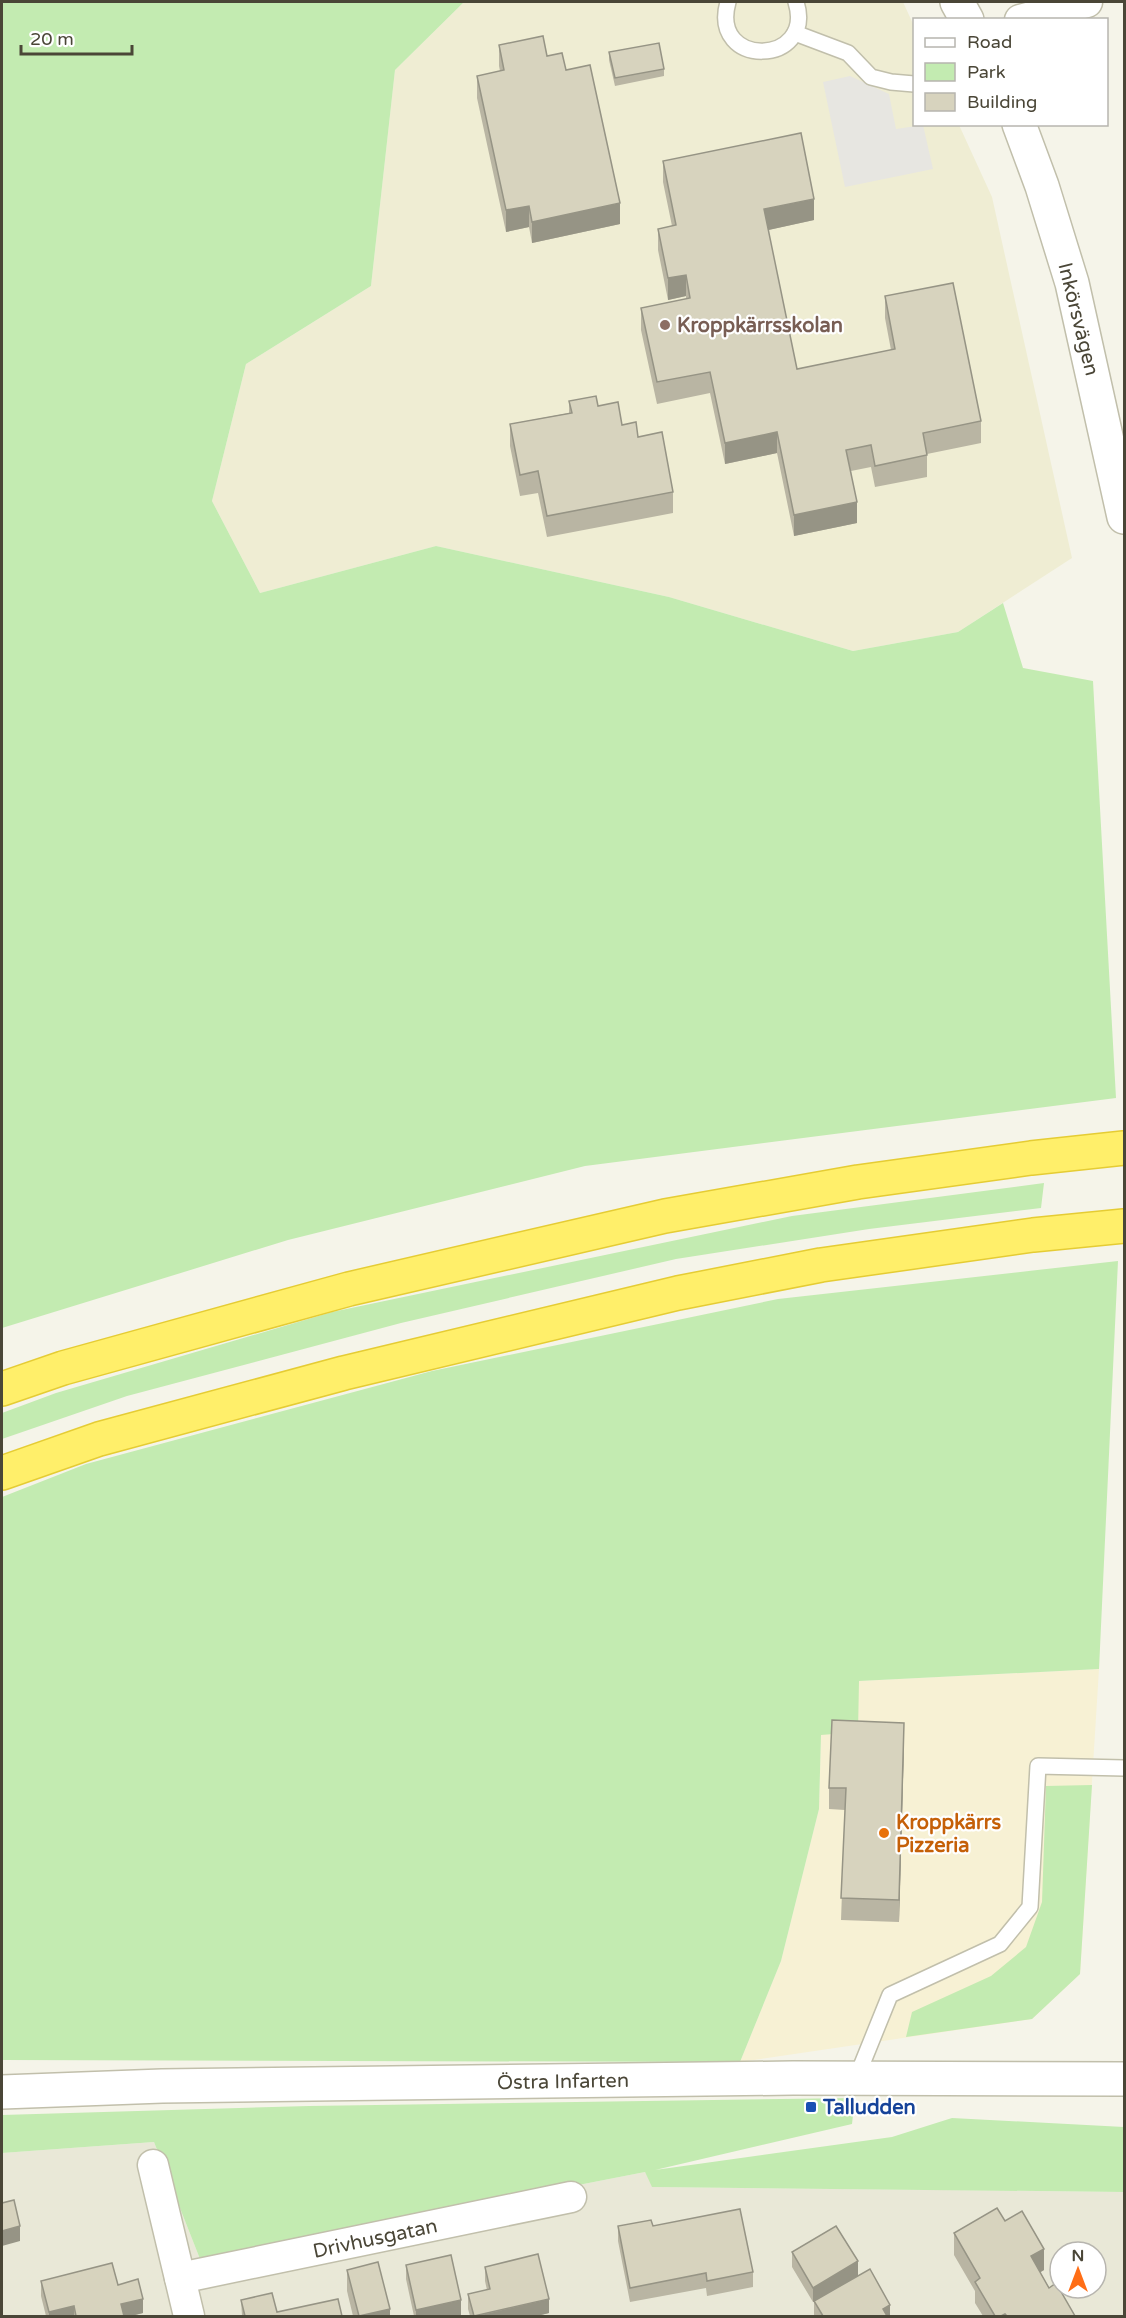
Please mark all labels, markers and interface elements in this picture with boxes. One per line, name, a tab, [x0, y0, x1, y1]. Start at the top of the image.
scale bar	[21, 18, 132, 56]
legend	[913, 18, 1108, 126]
text: 20 m	[30, 28, 74, 50]
text: Road	[967, 31, 1012, 53]
text: Park	[967, 61, 1006, 83]
text: Building	[967, 91, 1037, 113]
street label: Inkörsvägen	[1052, 260, 1104, 378]
place label: Kroppkärrsskolan	[677, 314, 843, 338]
marker: Kroppkärrsskolan	[658, 318, 672, 332]
place label: Kroppkärrs Pizzeria	[896, 1811, 1001, 1858]
marker: Kroppkärrs Pizzeria	[877, 1826, 891, 1840]
street label: Östra Infarten	[497, 2068, 629, 2095]
place label: Talludden	[822, 2096, 916, 2120]
marker: Talludden	[804, 2100, 818, 2114]
street label: Drivhusgatan	[311, 2214, 440, 2264]
north arrow	[1048, 2240, 1108, 2300]
text: N	[1072, 2246, 1084, 2266]

